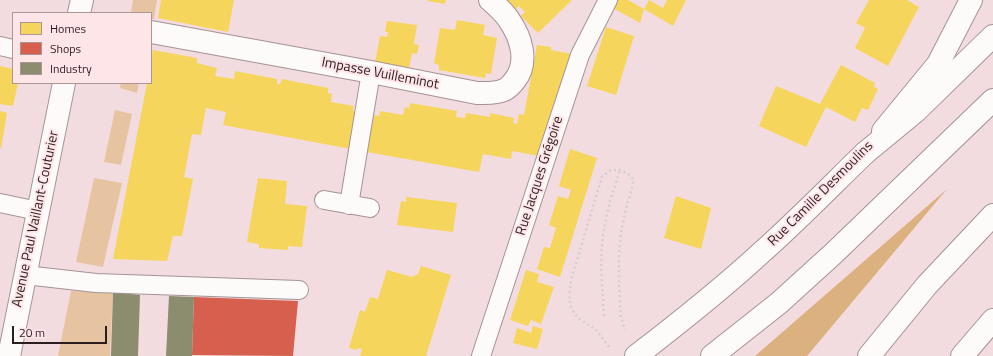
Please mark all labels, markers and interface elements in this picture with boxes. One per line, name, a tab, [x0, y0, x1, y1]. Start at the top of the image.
legend	[12, 12, 152, 84]
text: Homes	[50, 19, 86, 38]
text: Shops	[50, 39, 81, 58]
street label: Impasse Vuilleminot	[320, 54, 440, 94]
text: Industry	[50, 59, 92, 78]
street label: Rue Jacques Grégoire	[513, 114, 567, 238]
street label: Avenue Paul Vaillant-Couturier	[9, 129, 63, 309]
street label: Rue Camille Desmoulins	[765, 138, 877, 250]
scale bar	[14, 318, 109, 344]
text: 20 m	[19, 323, 45, 342]

